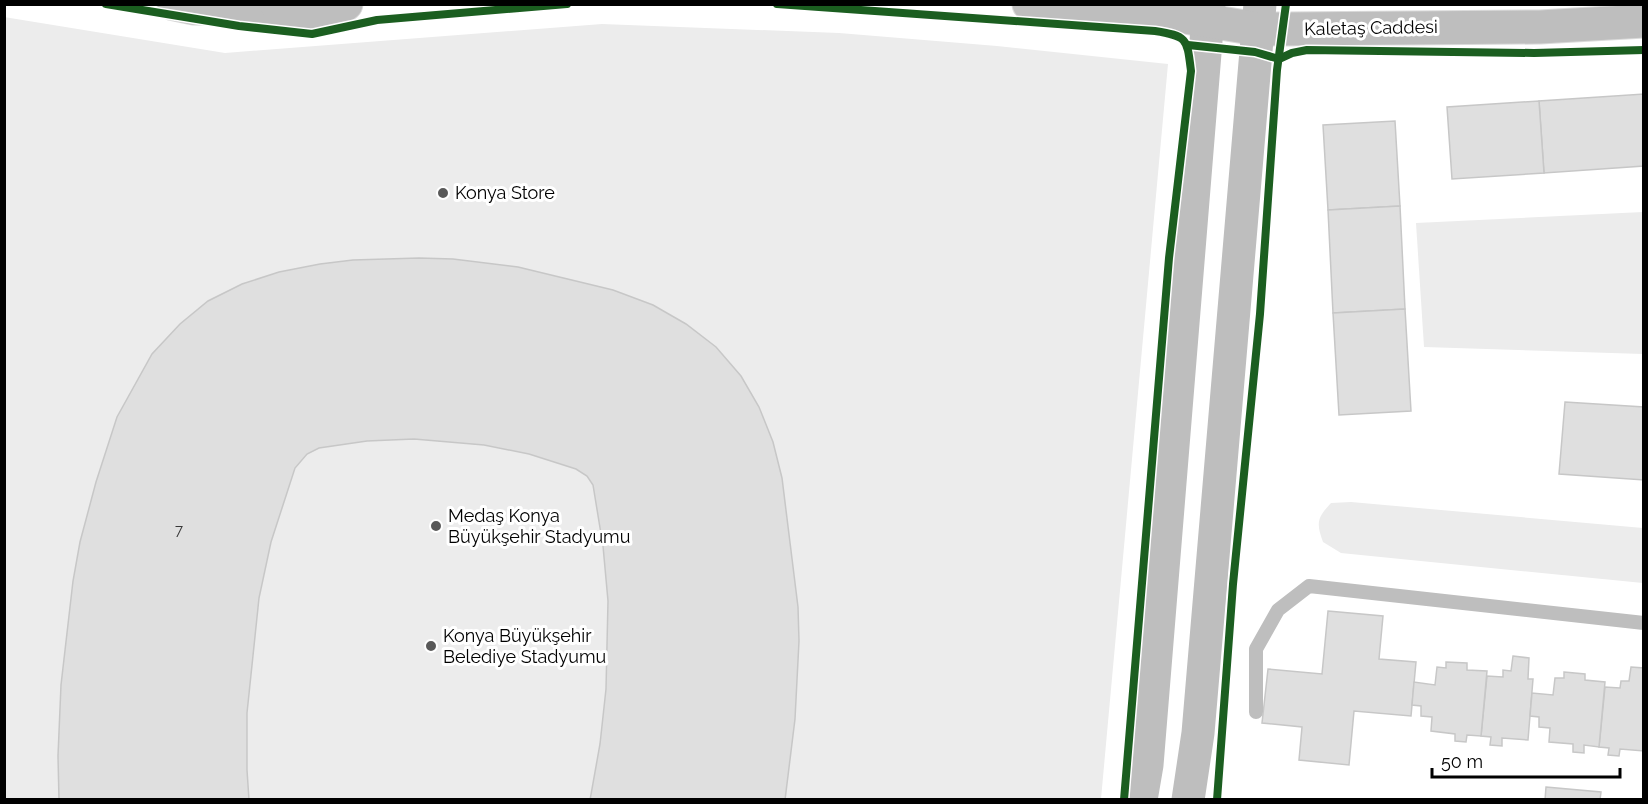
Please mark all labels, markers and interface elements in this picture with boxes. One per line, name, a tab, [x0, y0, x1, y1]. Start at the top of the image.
street label: Kaletaş Caddesi	[1304, 16, 1438, 39]
place label: Konya Store	[455, 182, 555, 203]
marker: Konya Store	[436, 186, 450, 200]
place label: Medaş Konya Büyükşehir Stadyumu	[448, 505, 630, 547]
marker: Medaş Konya Büyükşehir Stadyumu	[429, 519, 443, 533]
house number: 7	[175, 521, 183, 539]
place label: Konya Büyükşehir Belediye Stadyumu	[443, 625, 606, 667]
marker: Konya Büyükşehir Belediye Stadyumu	[424, 639, 438, 653]
scale bar	[1432, 741, 1620, 779]
text: 50 m	[1441, 751, 1483, 772]

